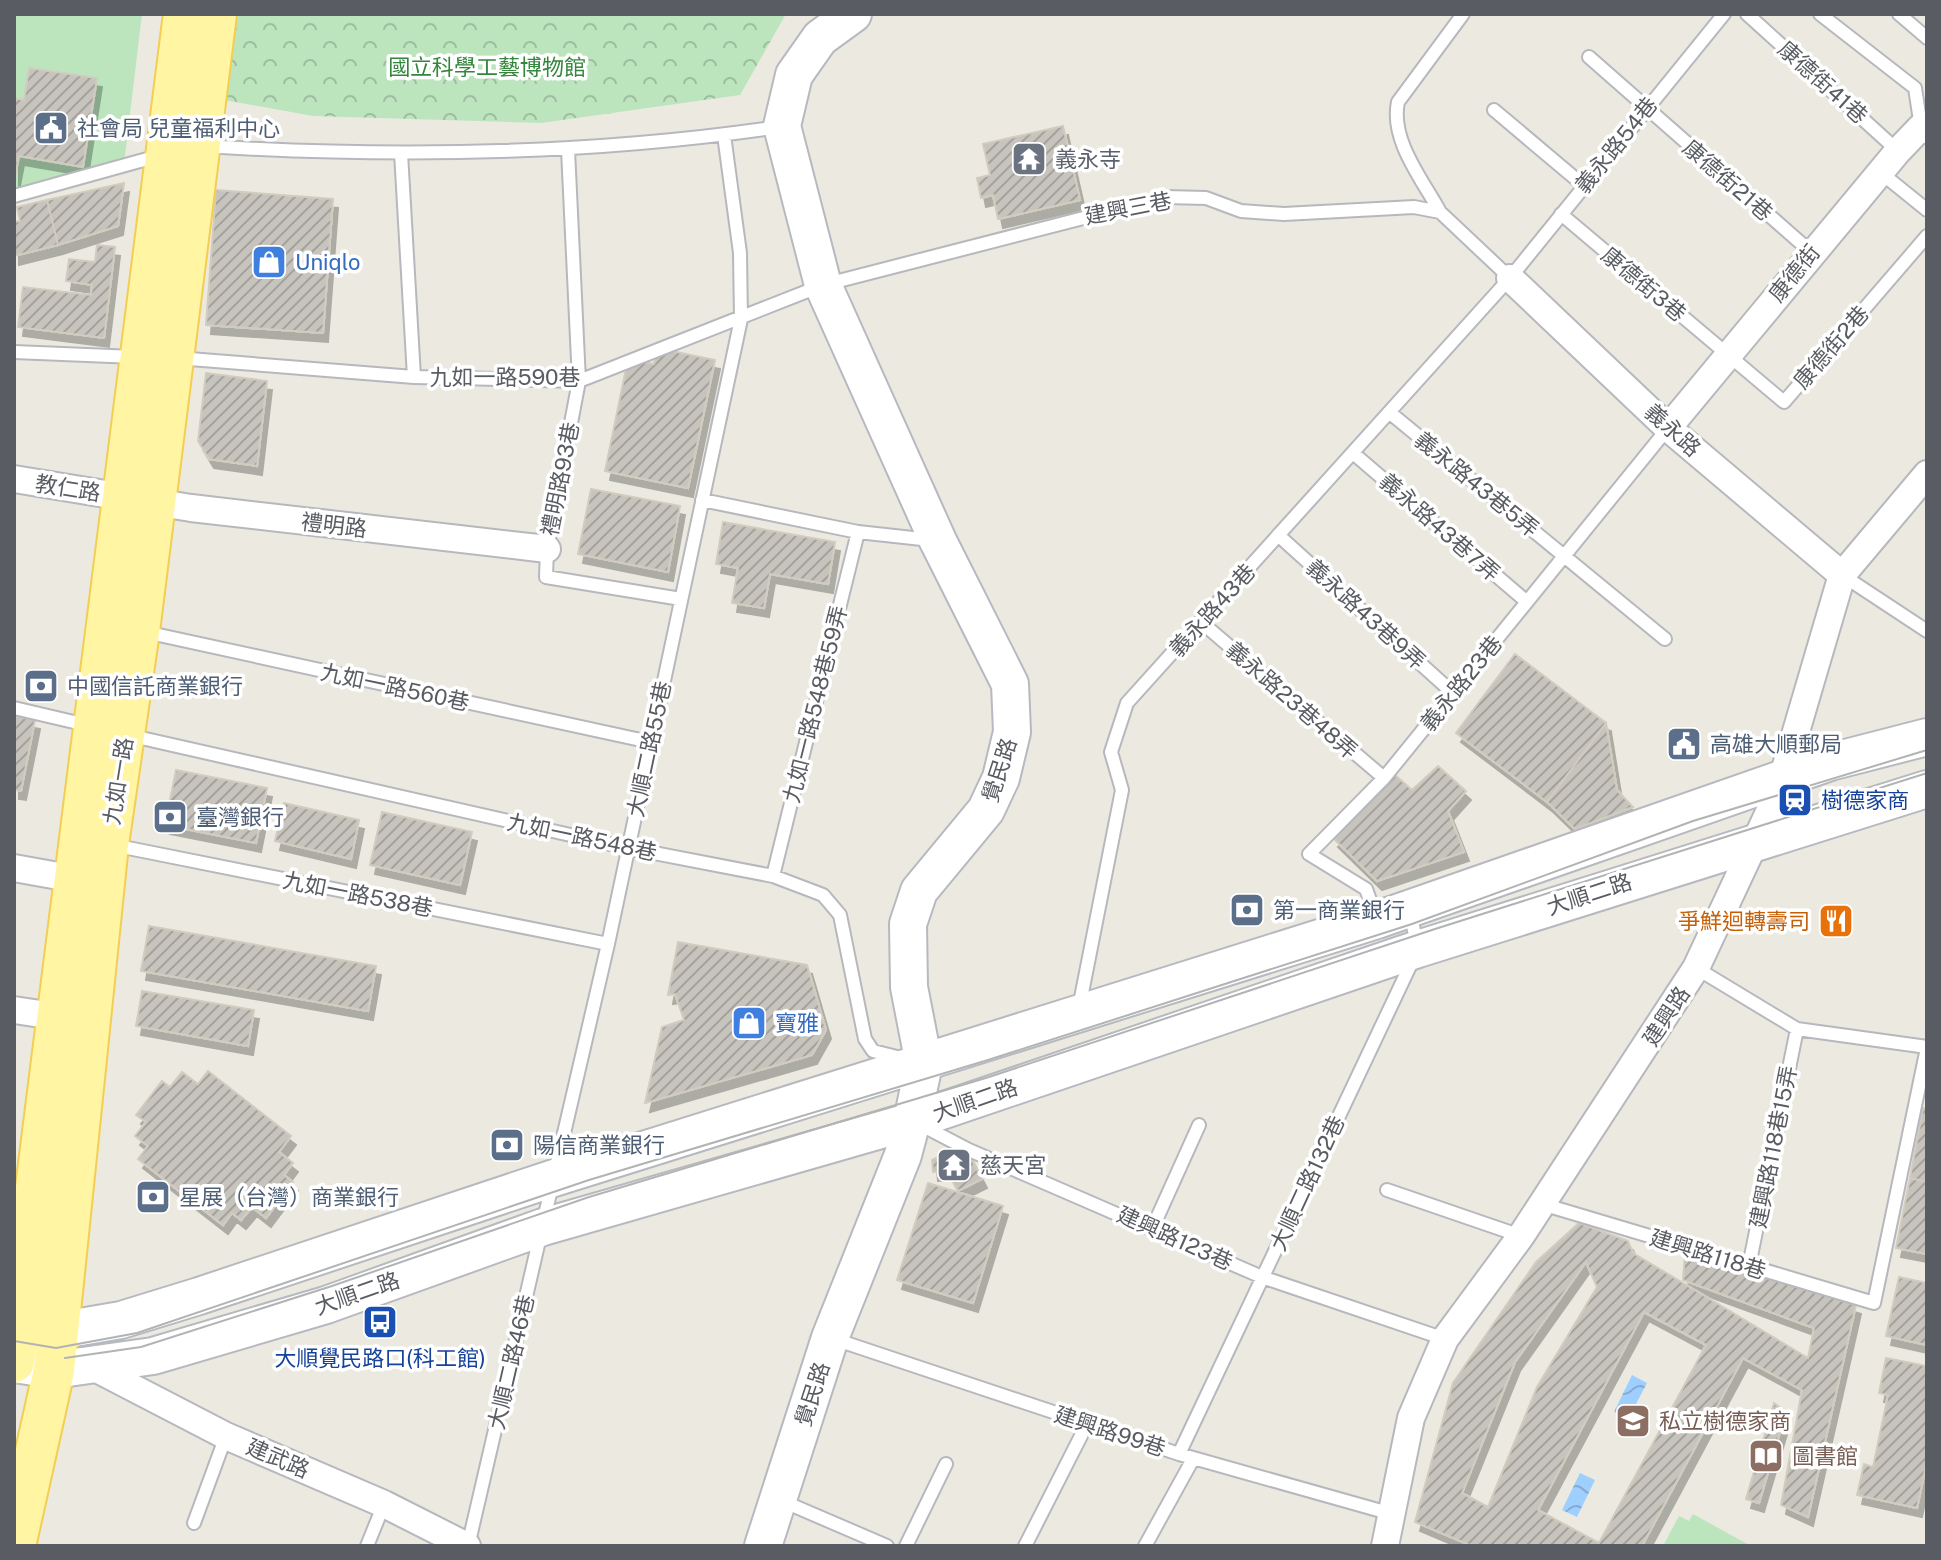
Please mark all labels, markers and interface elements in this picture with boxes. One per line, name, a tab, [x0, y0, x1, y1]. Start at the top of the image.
street label: 康德街41巷	[1773, 35, 1873, 129]
park label: 國立科學工藝博物館	[388, 54, 586, 80]
street label: 義永路54巷	[1569, 92, 1663, 198]
public building icon: 社會局 兒童福利中心	[32, 109, 70, 147]
place label: 社會局 兒童福利中心	[77, 115, 280, 141]
street label: 康德街21巷	[1678, 134, 1778, 226]
temple icon: 義永寺	[1010, 140, 1048, 178]
place label: 義永寺	[1055, 146, 1121, 172]
street label: 建興三巷	[1082, 187, 1174, 229]
street label: 康德街	[1763, 239, 1825, 307]
street label: 康德街3巷	[1597, 241, 1691, 327]
shop icon: Uniqlo	[250, 243, 288, 281]
place label: Uniqlo	[295, 249, 360, 275]
street label: 康德街2巷	[1788, 300, 1874, 394]
street label: 九如一路590巷	[429, 364, 581, 390]
street label: 義永路	[1640, 398, 1706, 462]
street label: 禮明路93巷	[536, 420, 584, 538]
street label: 義永路43巷5弄	[1410, 426, 1544, 542]
street label: 義永路43巷7弄	[1375, 468, 1505, 586]
street label: 教仁路	[33, 470, 103, 506]
street label: 禮明路	[300, 508, 368, 542]
street label: 義永路43巷9弄	[1301, 554, 1431, 674]
street label: 義永路43巷	[1164, 558, 1260, 662]
street label: 九如一路548巷59弄	[778, 603, 852, 805]
street label: 義永路23巷	[1415, 630, 1507, 736]
street label: 義永路23巷48弄	[1221, 636, 1363, 764]
street label: 九如一路560巷	[318, 659, 472, 715]
bank icon: 中國信託商業銀行	[22, 667, 60, 705]
place label: 中國信託商業銀行	[67, 673, 243, 699]
street label: 大順二路55巷	[622, 679, 676, 819]
public building icon: 高雄大順郵局	[1665, 725, 1703, 763]
place label: 高雄大順郵局	[1710, 731, 1842, 757]
street label: 覺民路	[976, 735, 1022, 805]
street label: 九如一路	[98, 736, 138, 826]
station icon: 樹德家商	[1776, 781, 1814, 819]
place label: 樹德家商	[1821, 787, 1909, 813]
bank icon: 臺灣銀行	[151, 798, 189, 836]
place label: 臺灣銀行	[196, 804, 284, 830]
street label: 九如一路548巷	[505, 808, 659, 866]
street label: 九如一路538巷	[281, 867, 435, 921]
street label: 大順二路	[1543, 868, 1635, 920]
bank icon: 第一商業銀行	[1228, 891, 1266, 929]
place label: 第一商業銀行	[1273, 897, 1405, 923]
restaurant icon: 爭鮮迴轉壽司	[1817, 902, 1855, 940]
place label: 爭鮮迴轉壽司	[1678, 908, 1810, 934]
street label: 建興路	[1637, 981, 1695, 1051]
shop icon: 寶雅	[730, 1004, 768, 1042]
place label: 寶雅	[775, 1010, 819, 1036]
street label: 建興路118巷15弄	[1744, 1063, 1802, 1231]
street label: 大順二路	[929, 1073, 1021, 1127]
street label: 大順二路132巷	[1264, 1111, 1350, 1255]
bank icon: 陽信商業銀行	[488, 1126, 526, 1164]
place label: 陽信商業銀行	[533, 1132, 665, 1158]
temple icon: 慈天宮	[935, 1146, 973, 1184]
place label: 慈天宮	[980, 1152, 1046, 1178]
bank icon: 星展（台灣）商業銀行	[134, 1178, 172, 1216]
place label: 星展（台灣）商業銀行	[179, 1184, 399, 1210]
street label: 建興路123巷	[1113, 1201, 1237, 1275]
street label: 建興路118巷	[1647, 1224, 1769, 1284]
street label: 大順二路	[311, 1266, 403, 1320]
street label: 大順二路46巷	[483, 1292, 539, 1432]
bus stop icon: 大順覺民路口(科工館)	[361, 1303, 399, 1341]
place label: 大順覺民路口(科工館)	[274, 1345, 486, 1371]
street label: 覺民路	[789, 1359, 835, 1429]
street label: 建興路99巷	[1051, 1401, 1169, 1461]
school or university icon: 私立樹德家商	[1614, 1402, 1652, 1440]
place label: 私立樹德家商	[1659, 1408, 1791, 1434]
street label: 建武路	[243, 1433, 313, 1483]
library icon: 圖書館	[1747, 1437, 1785, 1475]
place label: 圖書館	[1792, 1443, 1858, 1469]

